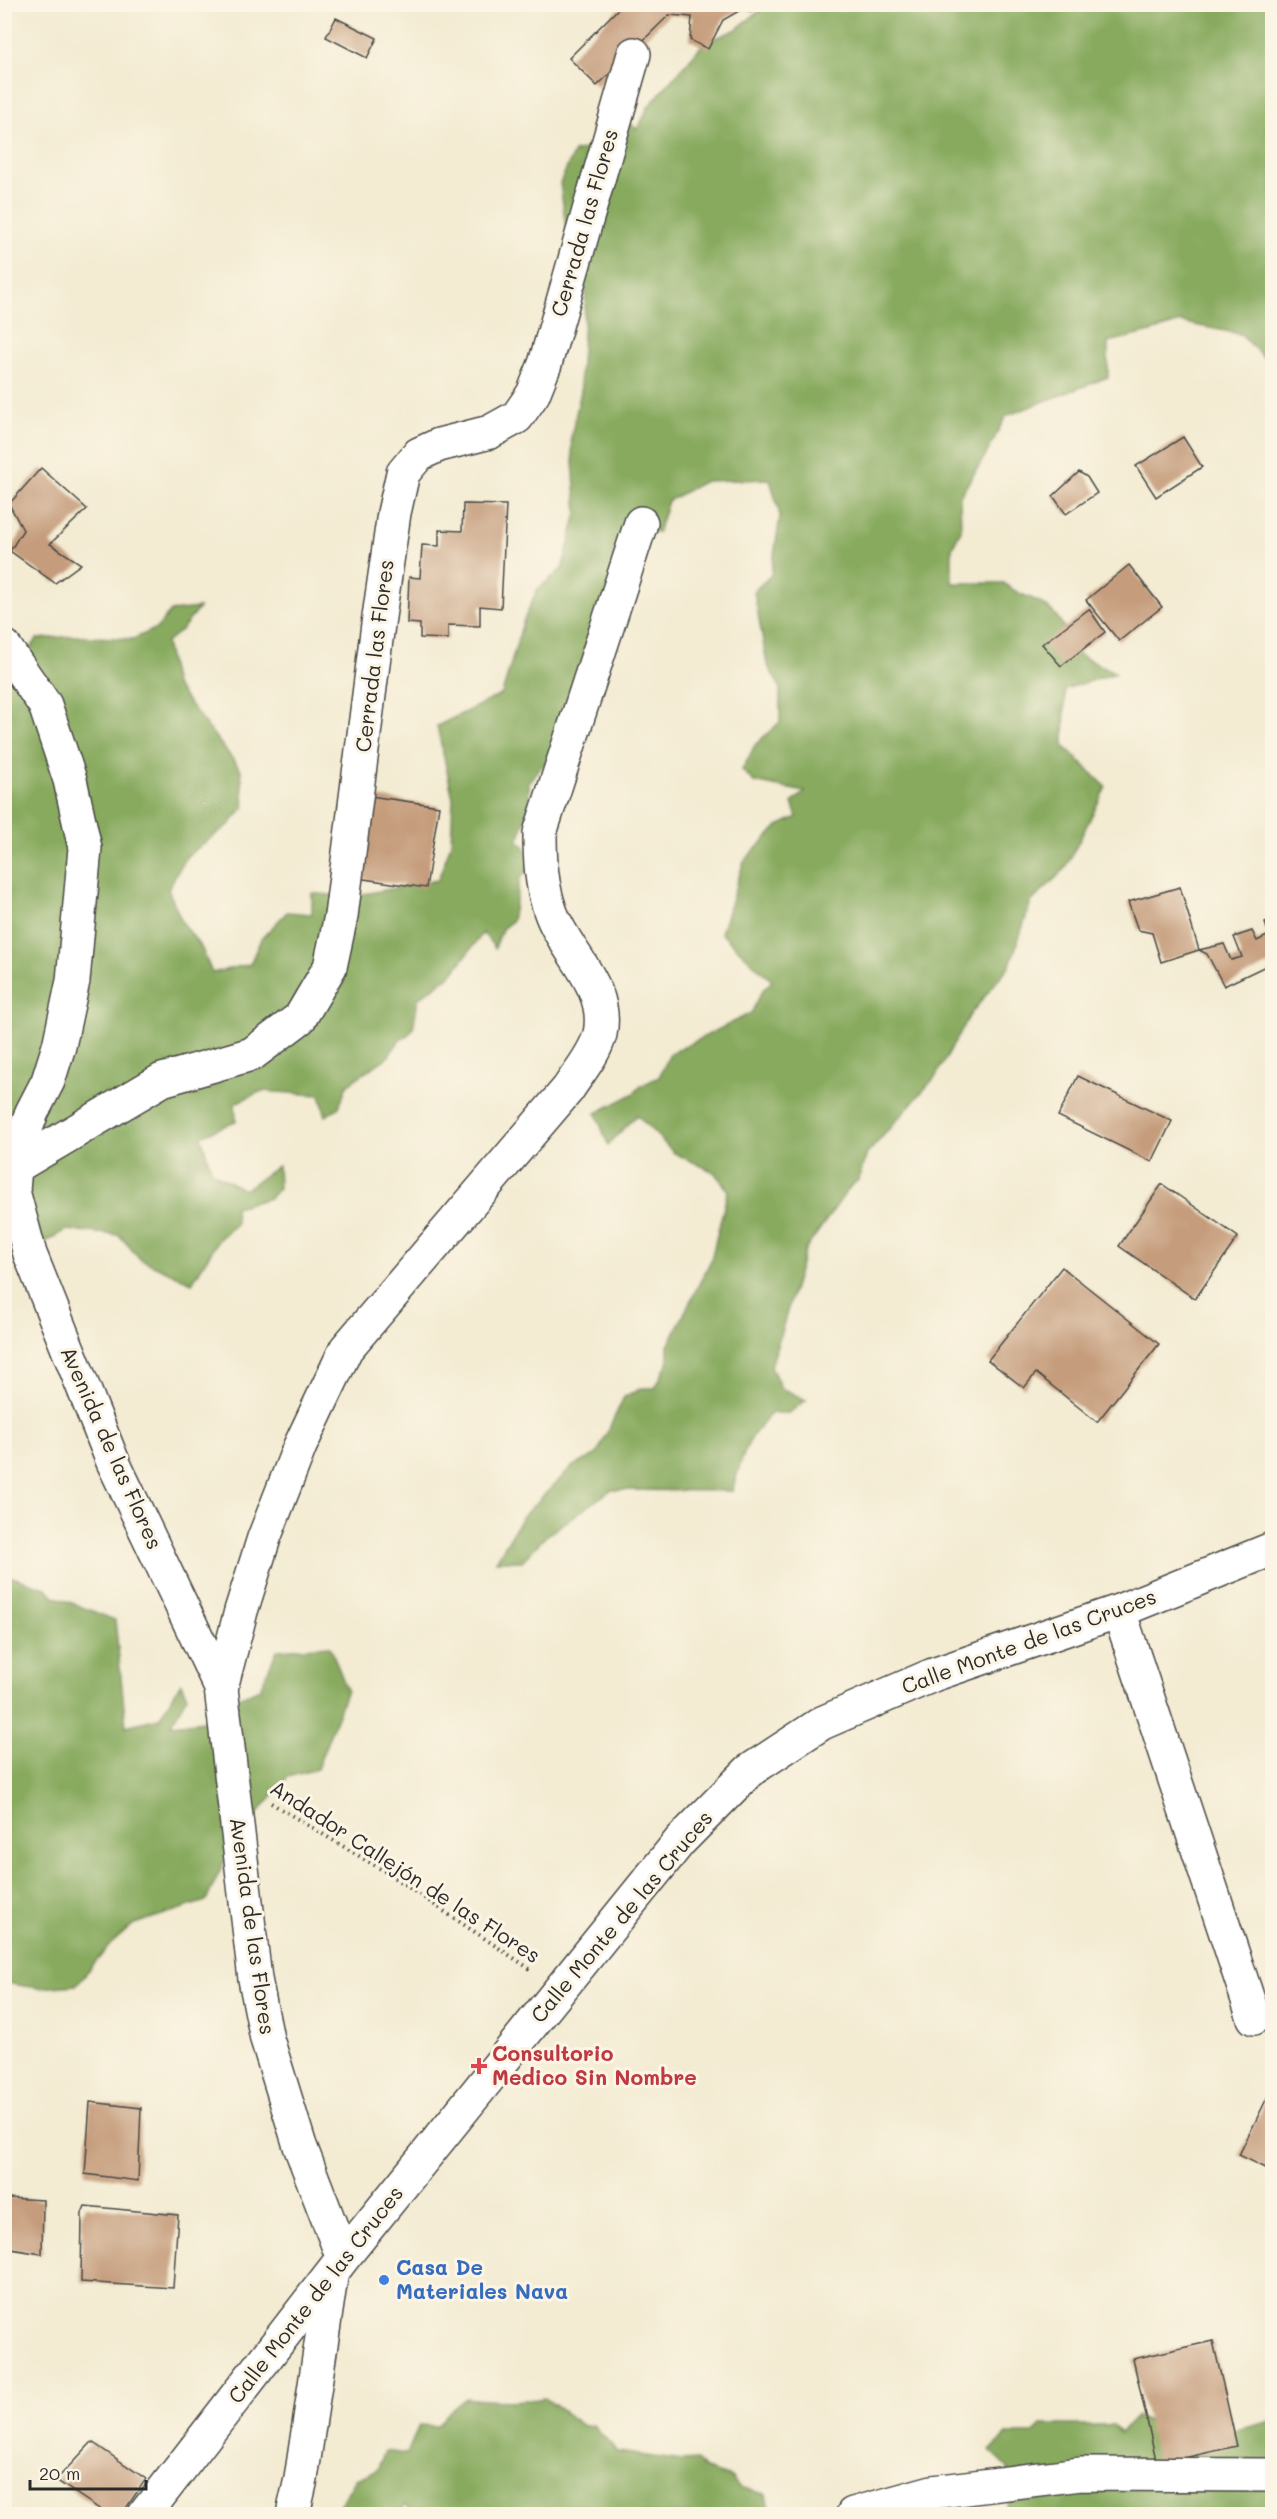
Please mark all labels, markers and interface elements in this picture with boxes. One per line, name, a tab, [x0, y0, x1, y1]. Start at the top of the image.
street label: Cerrada las Flores	[544, 126, 623, 319]
street label: Cerrada las Flores	[348, 558, 399, 754]
street label: Avenida de las Flores	[55, 1342, 169, 1553]
street label: Calle Monte de las Cruces	[897, 1582, 1160, 1699]
street label: Andador Callejón de las Flores	[266, 1773, 546, 1968]
street label: Calle Monte de las Cruces	[524, 1804, 718, 2028]
street label: Avenida de las Flores	[225, 1815, 282, 2036]
place label: Consultorio Medico Sin Nombre	[492, 2039, 697, 2090]
marker: Consultorio Medico Sin Nombre	[470, 2057, 488, 2075]
street label: Calle Monte de las Cruces	[221, 2180, 408, 2408]
place label: Casa De Materiales Nava	[396, 2253, 568, 2304]
marker: Casa De Materiales Nava	[377, 2273, 391, 2287]
scale bar	[30, 2453, 146, 2491]
text: 20 m	[39, 2461, 80, 2485]

